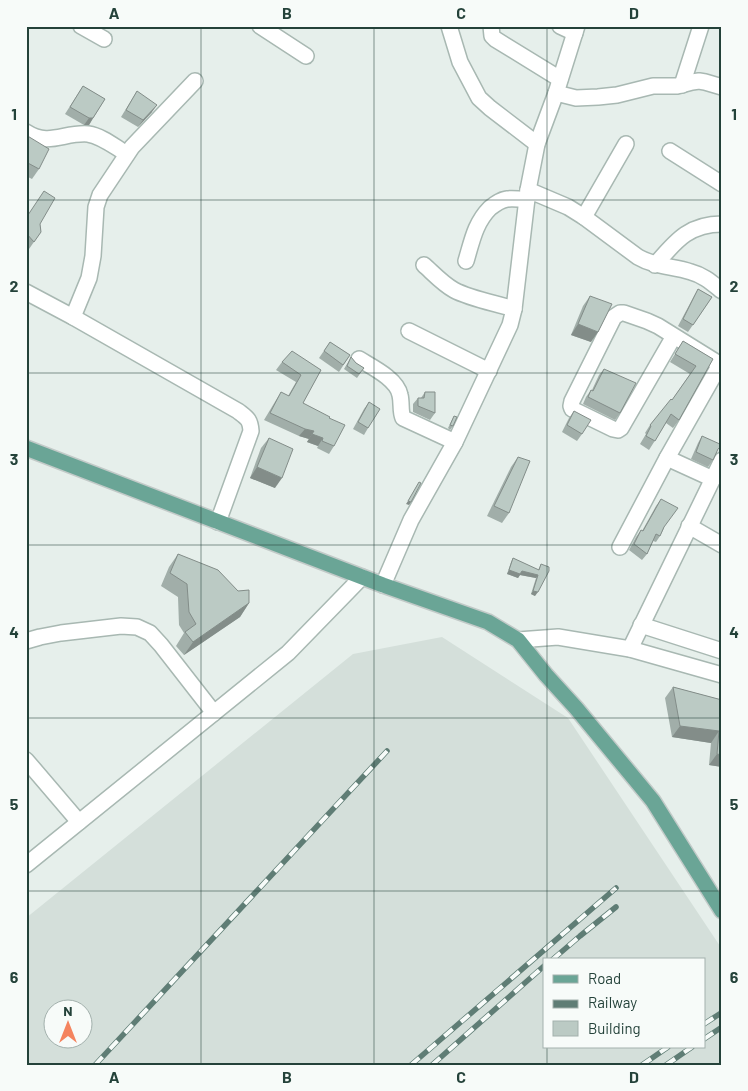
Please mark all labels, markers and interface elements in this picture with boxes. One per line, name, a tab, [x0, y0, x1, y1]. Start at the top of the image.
text: A	[109, 3, 120, 22]
text: B	[282, 3, 292, 22]
text: C	[456, 3, 466, 22]
text: D	[629, 3, 639, 22]
text: 1	[11, 104, 17, 123]
text: 1	[731, 104, 737, 123]
text: 2	[10, 276, 19, 295]
text: 2	[730, 276, 739, 295]
text: 3	[10, 449, 18, 468]
text: 3	[730, 449, 738, 468]
text: 4	[9, 622, 19, 641]
text: 4	[729, 622, 739, 641]
text: 5	[10, 794, 19, 813]
text: 5	[730, 794, 739, 813]
legend	[543, 958, 706, 1048]
text: 6	[10, 967, 19, 986]
text: 6	[730, 967, 739, 986]
text: Road	[588, 969, 621, 987]
text: Railway	[588, 993, 637, 1011]
north arrow	[42, 998, 92, 1048]
text: N	[63, 1002, 73, 1019]
text: Building	[588, 1019, 641, 1037]
text: A	[109, 1067, 120, 1086]
text: B	[282, 1067, 292, 1086]
text: C	[456, 1067, 466, 1086]
text: D	[629, 1067, 639, 1086]

